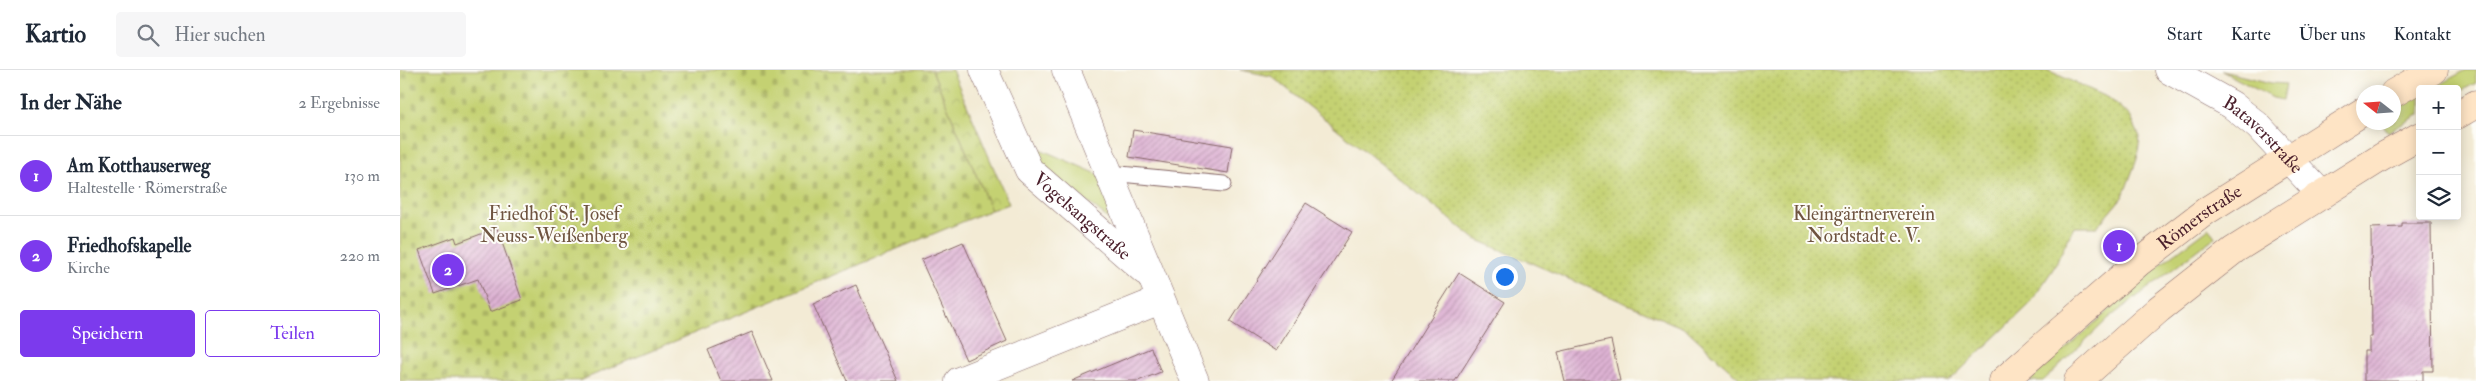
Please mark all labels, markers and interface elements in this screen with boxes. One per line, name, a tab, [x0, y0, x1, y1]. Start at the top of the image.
search box	[116, 12, 466, 57]
text: Kartio	[25, 19, 86, 50]
icon: search	[134, 21, 162, 49]
text: Hier suchen	[174, 23, 265, 47]
text: Start	[2167, 23, 2203, 46]
text: Karte	[2231, 23, 2271, 46]
text: Über uns	[2299, 23, 2365, 46]
text: Kontakt	[2393, 23, 2451, 46]
north arrow	[2356, 85, 2401, 130]
map controls	[2416, 85, 2461, 220]
button: +	[2416, 85, 2461, 130]
text: In der Nähe	[20, 89, 122, 116]
street label: Bataverstraße	[2219, 90, 2308, 179]
text: 2 Ergebnisse	[299, 93, 380, 113]
button: −	[2416, 130, 2461, 175]
text: Am Kotthauserweg	[67, 154, 210, 178]
text: 1	[33, 166, 39, 186]
text: 130 m	[344, 166, 380, 186]
street label: Vogelsangstraße	[1028, 167, 1136, 265]
button: layers	[2416, 175, 2461, 220]
text: Haltestelle · Römerstraße	[67, 178, 227, 198]
street label: Römerstraße	[2153, 179, 2246, 256]
park label: Friedhof St. Josef Neuss-Weißenberg	[480, 202, 628, 248]
park label: Kleingärtnerverein Nordstadt e. V.	[1793, 202, 1935, 248]
pin: 1	[2103, 227, 2135, 265]
text: Friedhofskapelle	[67, 234, 191, 258]
text: 2	[32, 246, 40, 266]
text: 220 m	[340, 246, 380, 266]
pin: 2	[432, 251, 464, 289]
text: Kirche	[67, 258, 110, 278]
your location	[1492, 264, 1518, 290]
button: Speichern	[20, 310, 195, 357]
button: Teilen	[205, 310, 380, 357]

